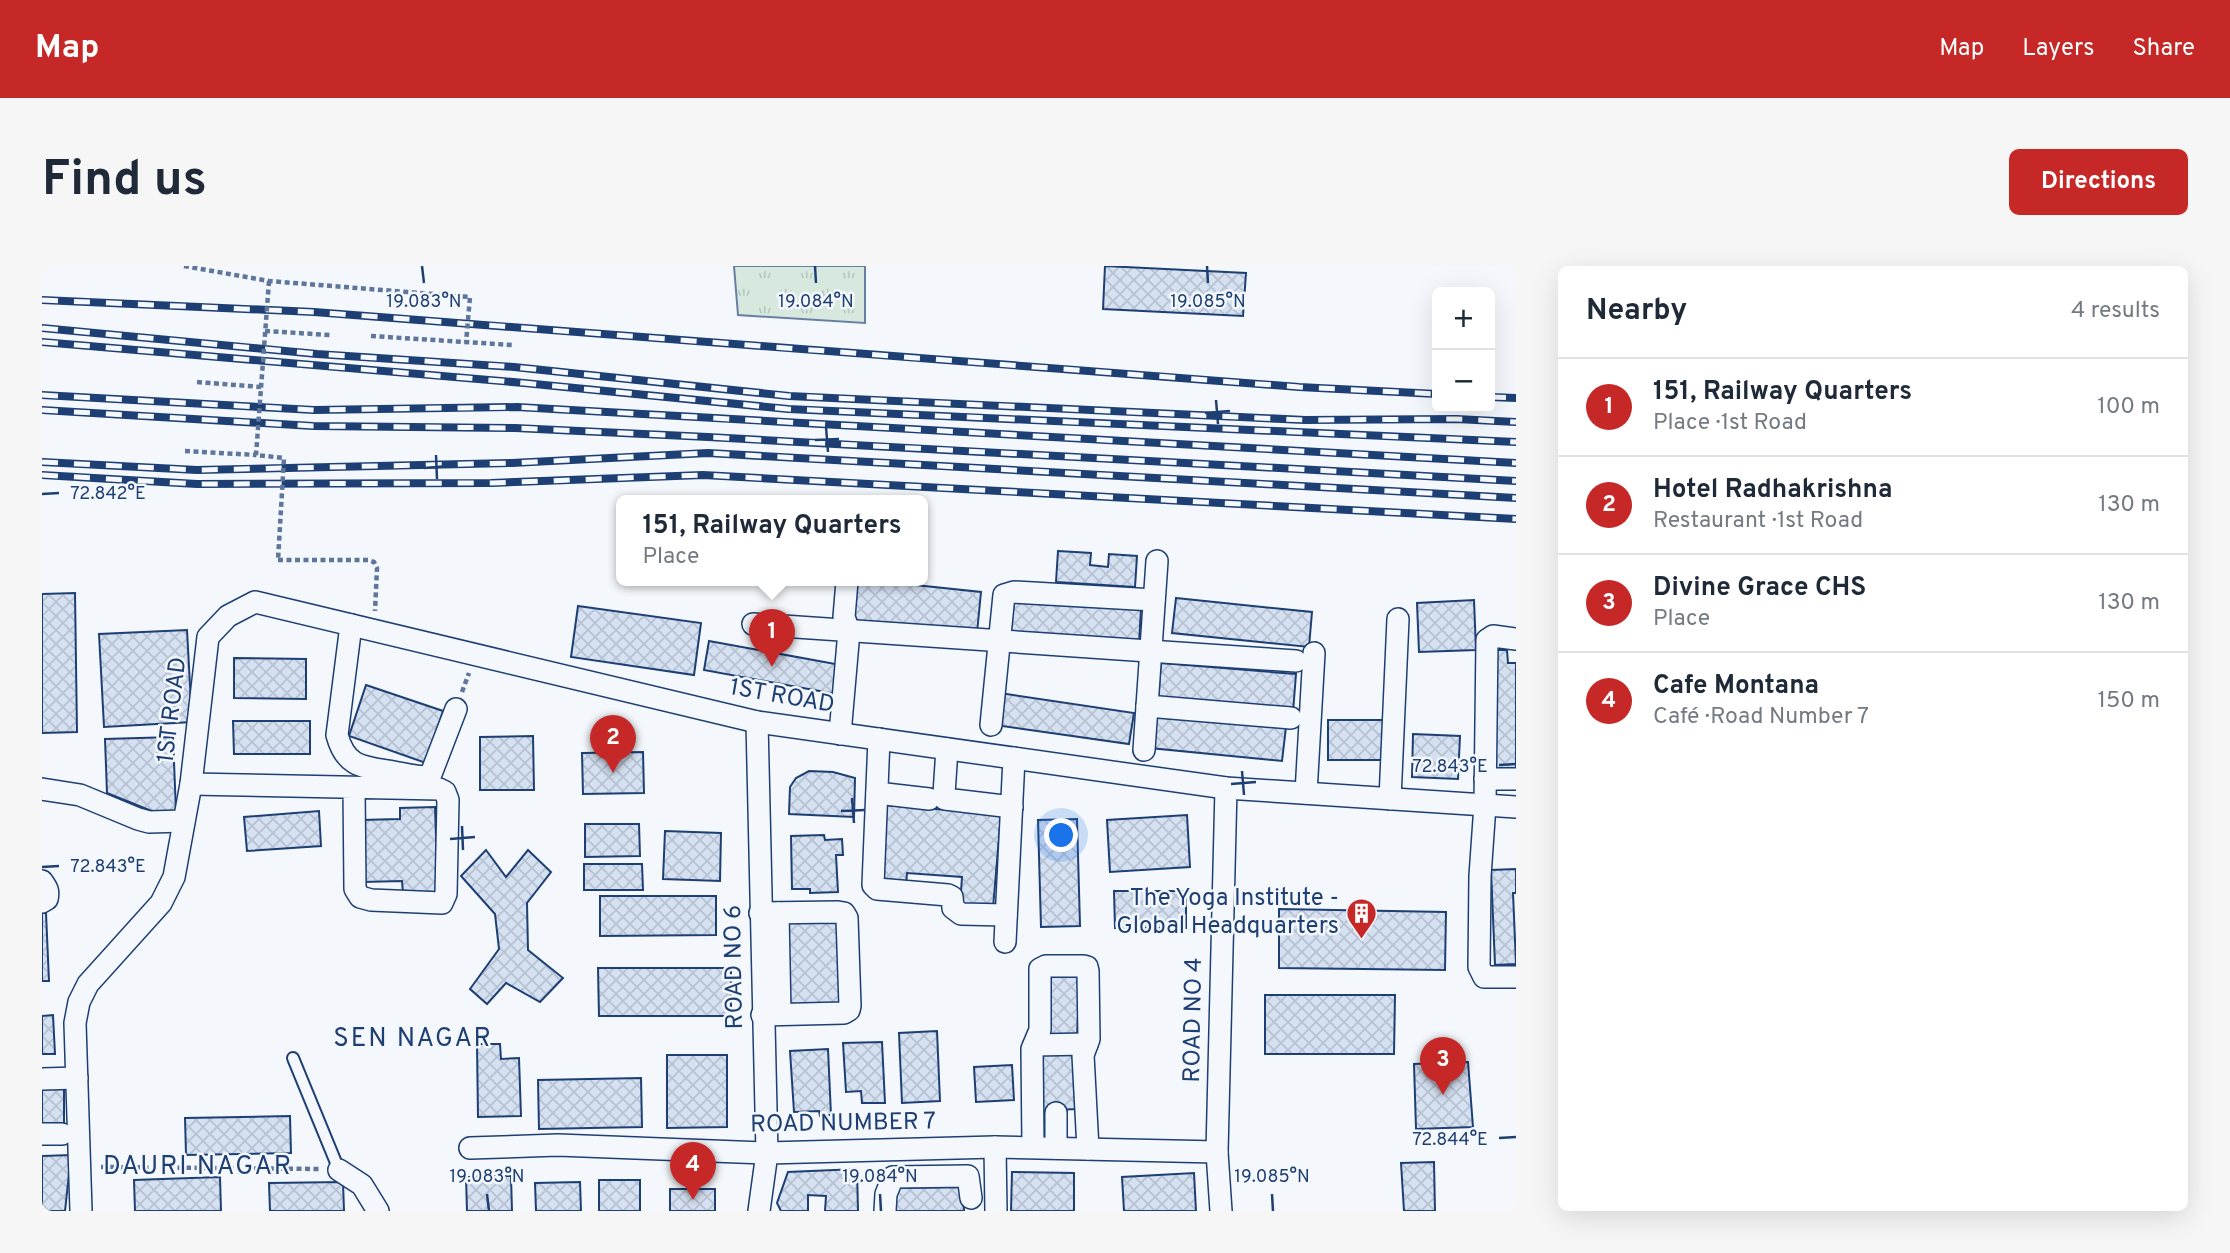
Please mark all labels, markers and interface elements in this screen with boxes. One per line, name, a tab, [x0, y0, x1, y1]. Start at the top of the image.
text: Map	[35, 28, 99, 70]
text: Map	[1939, 34, 1984, 64]
text: Layers	[2022, 34, 2094, 64]
text: Share	[2132, 34, 2195, 64]
button: Directions	[2009, 149, 2188, 215]
text: Find us	[42, 151, 207, 213]
map controls	[1432, 287, 1495, 413]
button: +	[1432, 287, 1495, 350]
text: 19.083°N	[386, 291, 462, 314]
text: 19.084°N	[778, 291, 854, 314]
text: 19.085°N	[1170, 291, 1246, 314]
text: Nearby	[1586, 293, 1687, 330]
text: 4 results	[2071, 297, 2160, 326]
button: −	[1432, 350, 1495, 413]
text: 151, Railway Quarters	[1653, 376, 1912, 409]
text: 1	[1604, 393, 1614, 422]
text: 100 m	[2097, 393, 2160, 422]
text: Place · 1st Road	[1653, 409, 1807, 438]
text: Hotel Radhakrishna	[1653, 474, 1893, 507]
text: 72.842°E	[70, 483, 146, 506]
text: 2	[1602, 491, 1616, 520]
text: 130 m	[2098, 491, 2160, 520]
popup	[616, 495, 928, 586]
text: Restaurant · 1st Road	[1653, 507, 1863, 536]
text: 151, Railway Quarters	[642, 510, 902, 543]
text: Place	[642, 543, 699, 572]
text: Divine Grace CHS	[1653, 572, 1866, 605]
text: 3	[1602, 589, 1616, 618]
text: 130 m	[2098, 589, 2160, 618]
text: Place	[1653, 605, 1710, 634]
pin: 1	[749, 609, 795, 667]
street label: 1ST ROAD	[152, 656, 194, 764]
text: Cafe Montana	[1653, 670, 1819, 703]
street label: 1ST ROAD	[727, 673, 837, 721]
text: 4	[1602, 687, 1616, 716]
text: 150 m	[2098, 687, 2160, 716]
text: Café · Road Number 7	[1653, 703, 1869, 732]
pin: 2	[590, 715, 636, 773]
text: 72.843°E	[1412, 756, 1488, 779]
your location	[1044, 818, 1078, 852]
text: 72.843°E	[70, 856, 146, 879]
place label: The Yoga Institute - Global Headquarters	[1116, 884, 1339, 942]
building icon: The Yoga Institute - Global Headquarters	[1345, 896, 1379, 940]
street label: ROAD NO 6	[719, 904, 751, 1030]
street label: ROAD NO 4	[1178, 957, 1210, 1083]
district label: SEN NAGAR	[333, 1023, 493, 1056]
pin: 3	[1420, 1037, 1466, 1095]
street label: ROAD NUMBER 7	[750, 1107, 936, 1141]
text: 72.844°E	[1412, 1129, 1488, 1152]
pin: 4	[670, 1142, 716, 1200]
district label: DAURI NAGAR	[103, 1151, 293, 1184]
text: 19.083°N	[449, 1166, 525, 1189]
text: 19.084°N	[842, 1166, 918, 1189]
text: 19.085°N	[1234, 1166, 1310, 1189]

